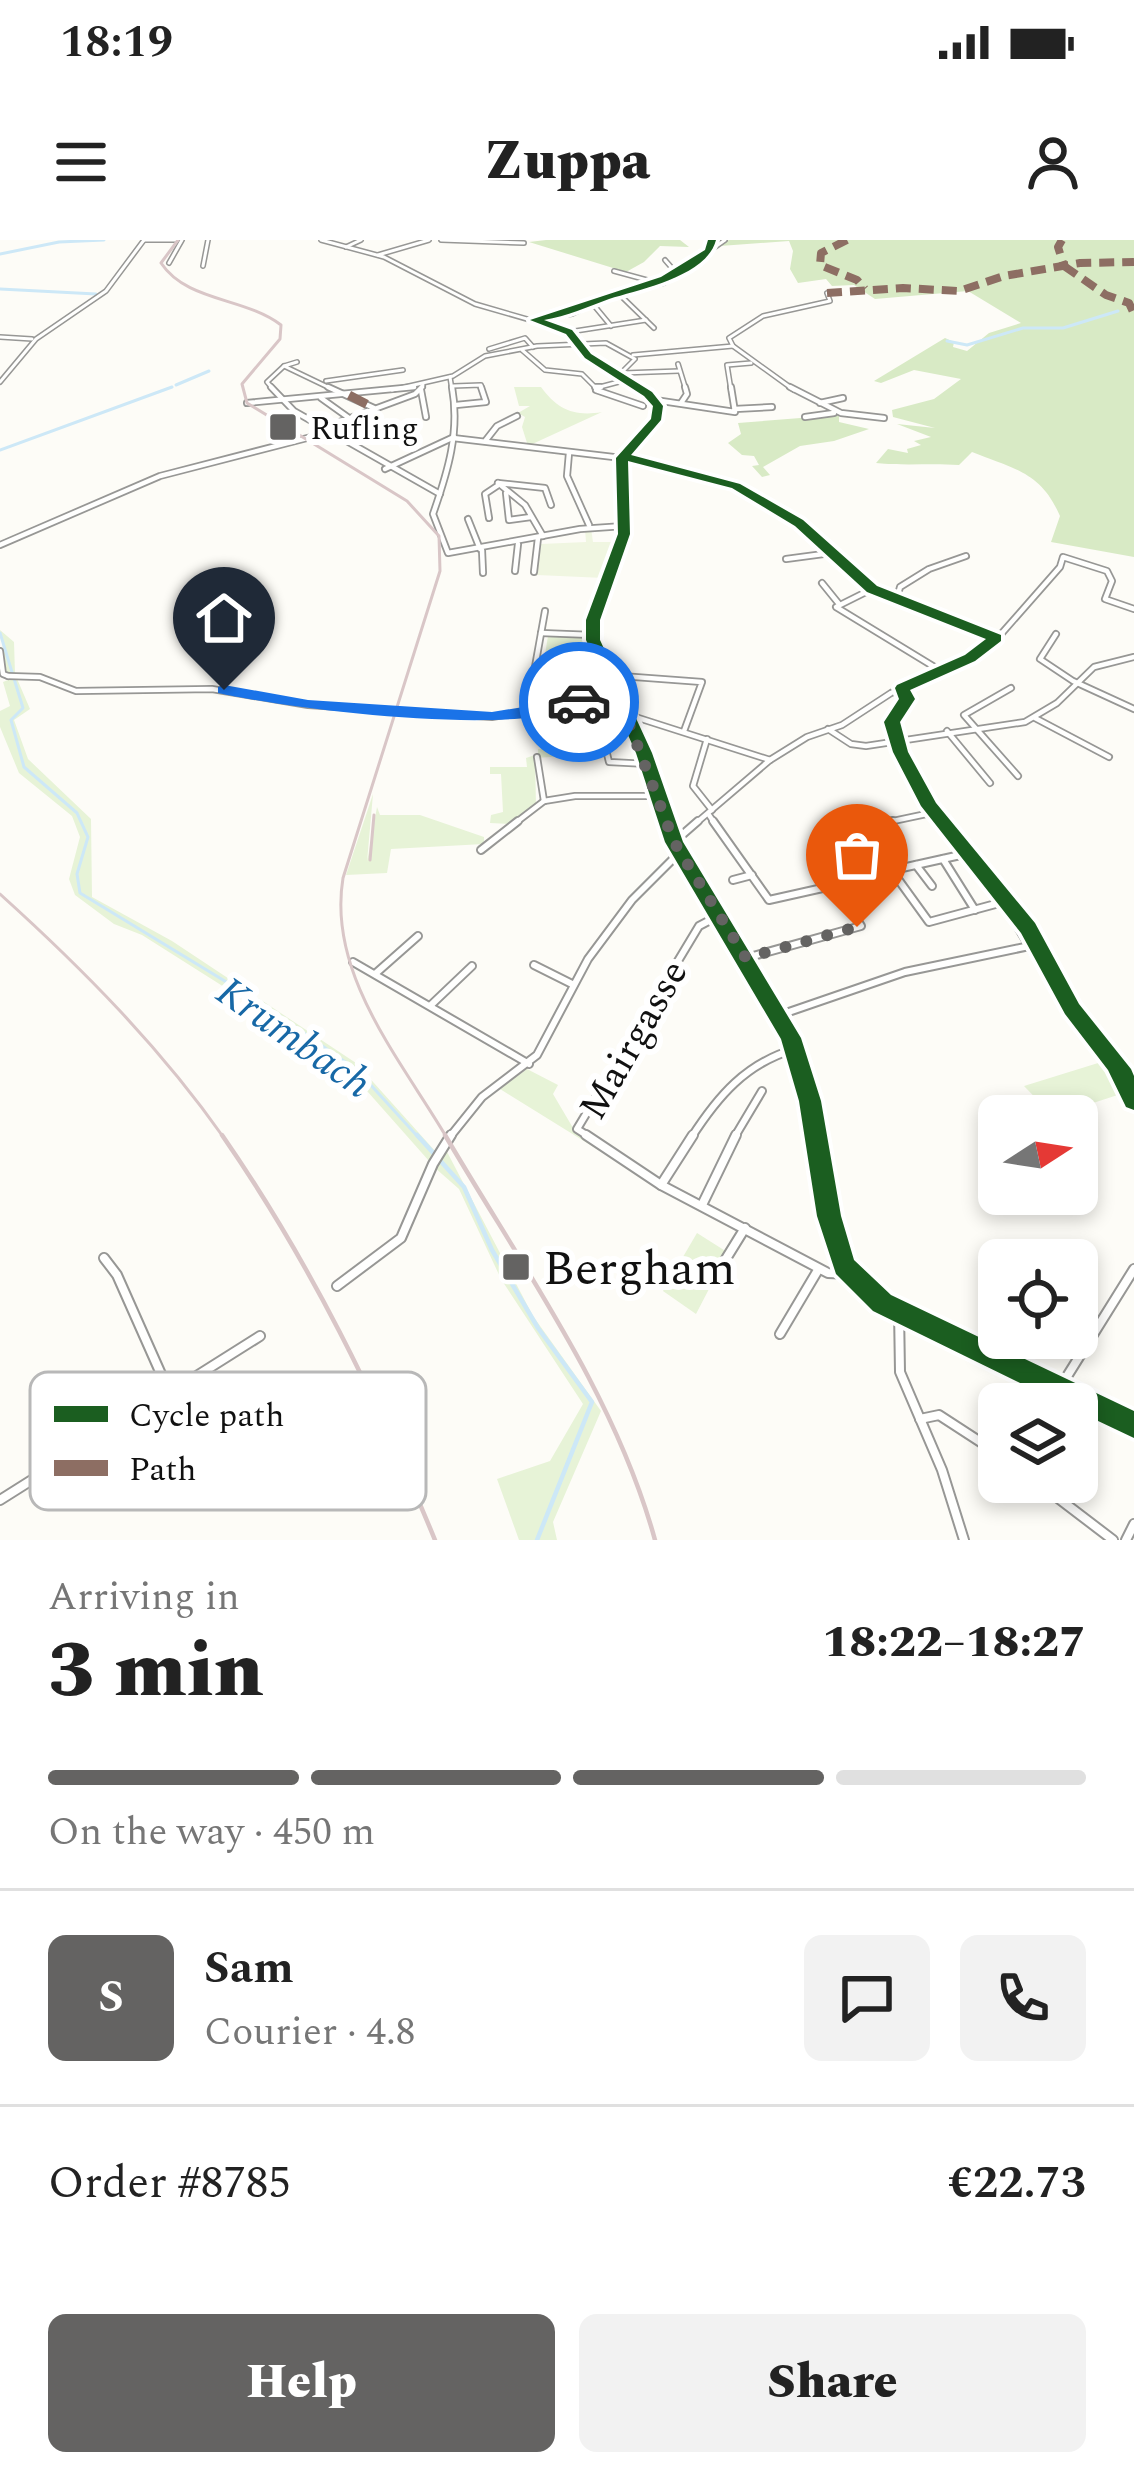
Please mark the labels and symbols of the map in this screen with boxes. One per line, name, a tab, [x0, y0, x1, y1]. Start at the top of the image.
place label: Rufling	[310, 404, 419, 454]
marker: Rufling	[267, 411, 299, 443]
pin	[173, 567, 275, 690]
courier	[519, 642, 639, 762]
pin	[806, 804, 908, 927]
street label: Mairgasse	[565, 949, 704, 1131]
water label: Krumbach	[203, 961, 384, 1115]
north arrow	[978, 1095, 1098, 1215]
place label: Bergham	[543, 1233, 736, 1306]
marker: Bergham	[500, 1251, 532, 1283]
legend	[30, 1372, 426, 1510]
text: Cycle path	[129, 1391, 284, 1441]
text: Path	[129, 1445, 196, 1495]

